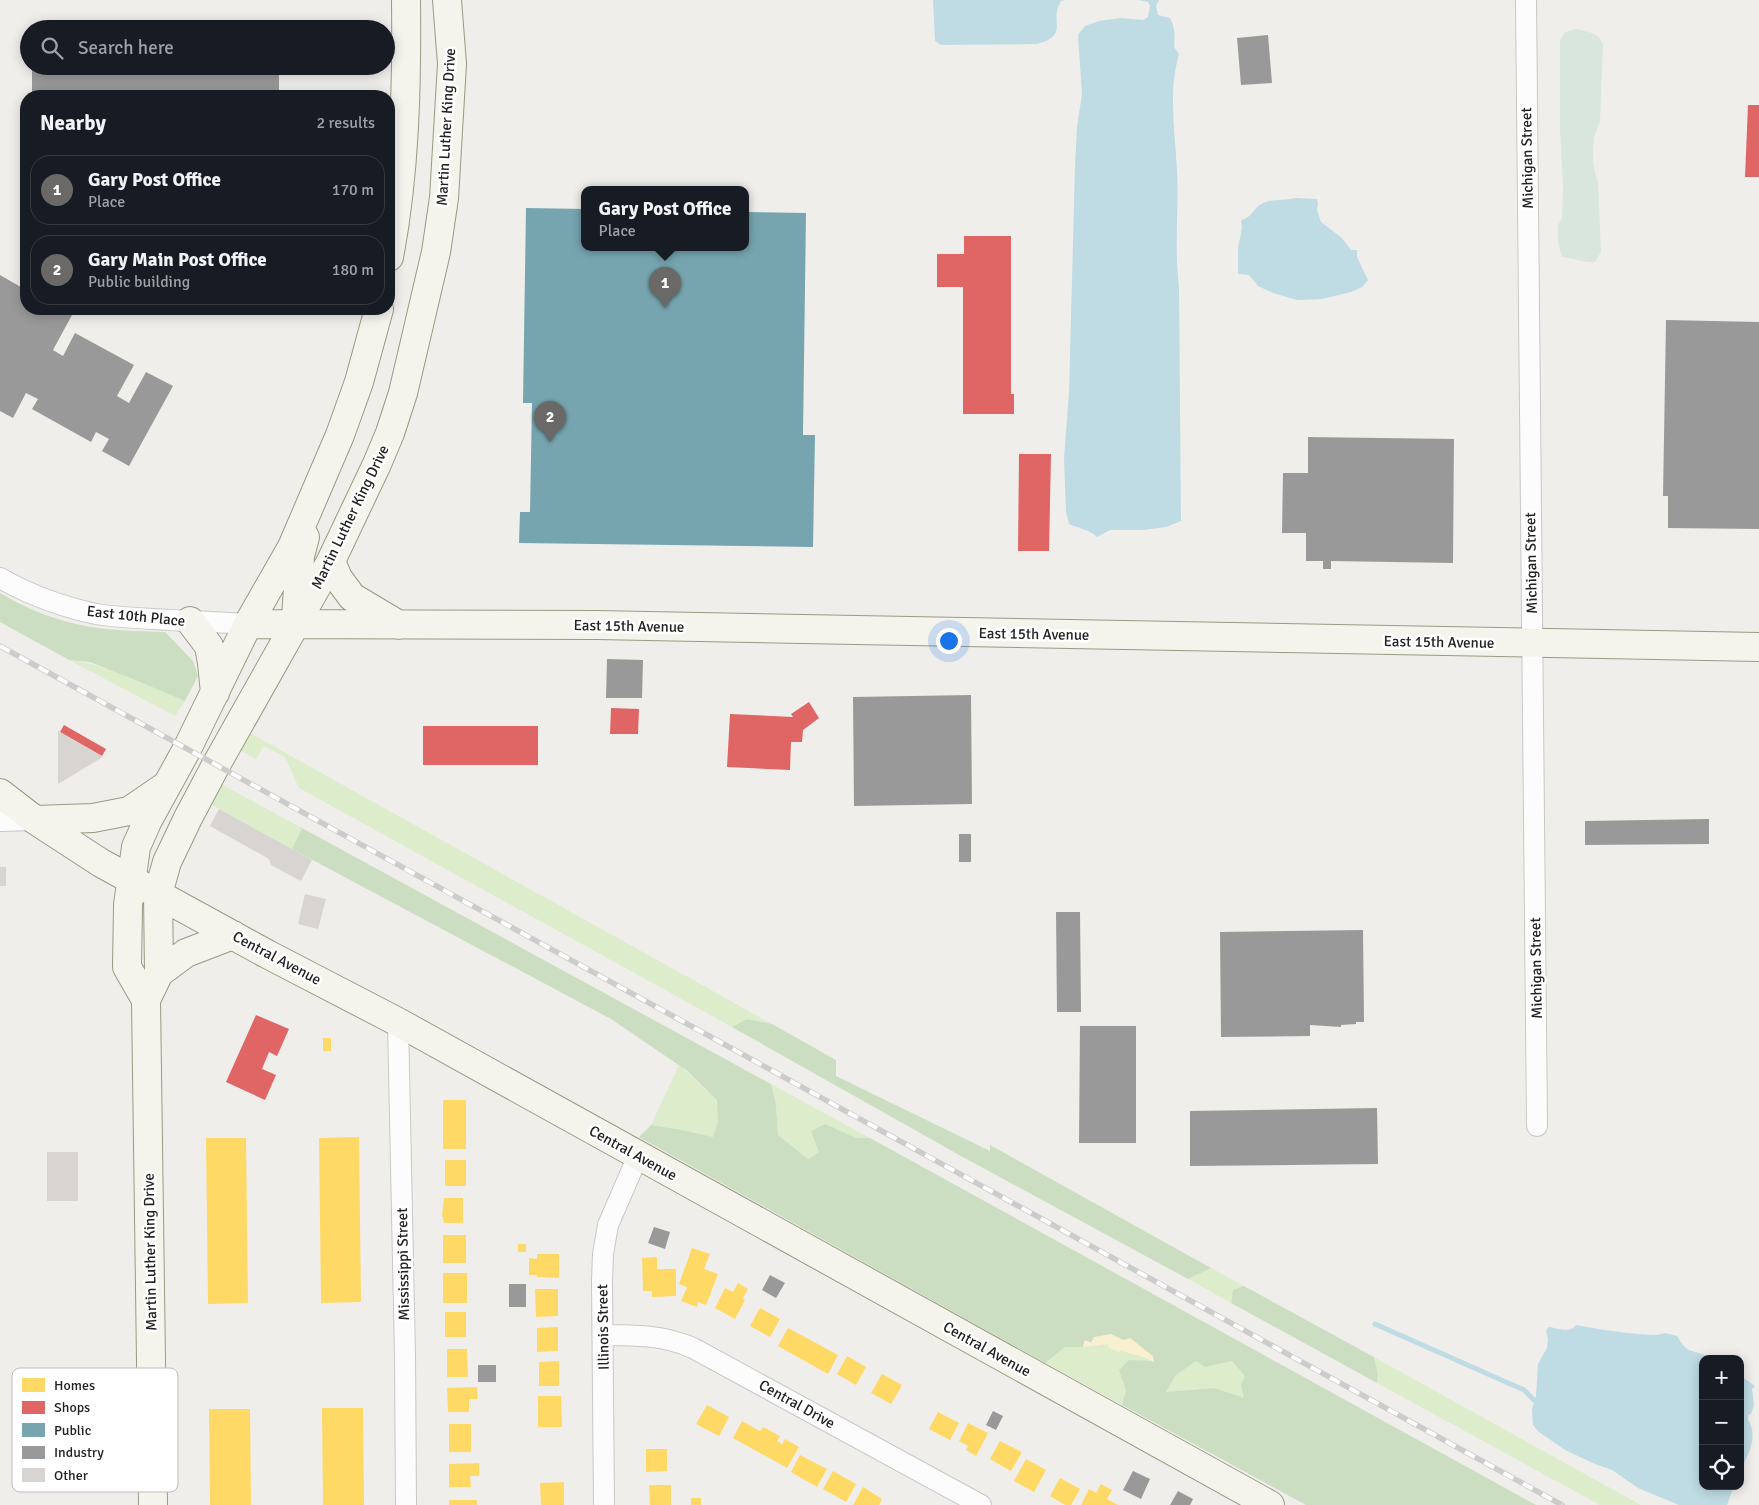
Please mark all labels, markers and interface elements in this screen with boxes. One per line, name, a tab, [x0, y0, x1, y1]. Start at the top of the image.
search box	[20, 20, 395, 75]
icon: search	[38, 34, 66, 62]
text: Search here	[78, 36, 174, 60]
street label: Martin Luther King Drive	[433, 48, 459, 206]
street label: Michigan Street	[1517, 107, 1537, 209]
text: Nearby	[40, 110, 106, 136]
text: 2 results	[316, 113, 375, 133]
text: Gary Post Office	[88, 168, 221, 192]
text: 1	[53, 180, 61, 200]
text: 170 m	[332, 180, 374, 200]
popup	[581, 186, 749, 251]
text: Place	[88, 192, 125, 212]
text: Gary Post Office	[599, 197, 731, 221]
text: Place	[599, 221, 636, 241]
text: Gary Main Post Office	[88, 248, 267, 272]
text: 2	[53, 260, 61, 280]
text: 180 m	[332, 260, 374, 280]
pin: 1	[649, 267, 681, 308]
text: Public building	[88, 272, 190, 292]
pin: 2	[534, 401, 566, 442]
street label: Martin Luther King Drive	[307, 442, 393, 592]
street label: Michigan Street	[1521, 512, 1541, 614]
street label: East 10th Place	[86, 602, 186, 630]
street label: East 15th Avenue	[573, 616, 685, 636]
street label: East 15th Avenue	[978, 624, 1090, 644]
your location	[936, 628, 962, 654]
street label: East 15th Avenue	[1383, 632, 1495, 652]
street label: Michigan Street	[1526, 917, 1546, 1019]
street label: Central Avenue	[230, 927, 324, 989]
street label: Central Avenue	[586, 1121, 680, 1185]
street label: Martin Luther King Drive	[140, 1173, 160, 1331]
street label: Mississippi Street	[393, 1207, 413, 1321]
street label: Illinois Street	[593, 1284, 613, 1370]
street label: Central Avenue	[940, 1317, 1034, 1381]
map controls	[1699, 1355, 1744, 1490]
button: +	[1699, 1355, 1744, 1400]
legend	[12, 1368, 178, 1492]
street label: Central Drive	[756, 1376, 838, 1432]
text: Homes	[54, 1377, 95, 1394]
text: Shops	[54, 1399, 90, 1416]
button: −	[1699, 1400, 1744, 1445]
text: Public	[54, 1422, 92, 1439]
text: Industry	[54, 1444, 104, 1461]
button: locate	[1699, 1445, 1744, 1490]
text: Other	[54, 1467, 89, 1484]

